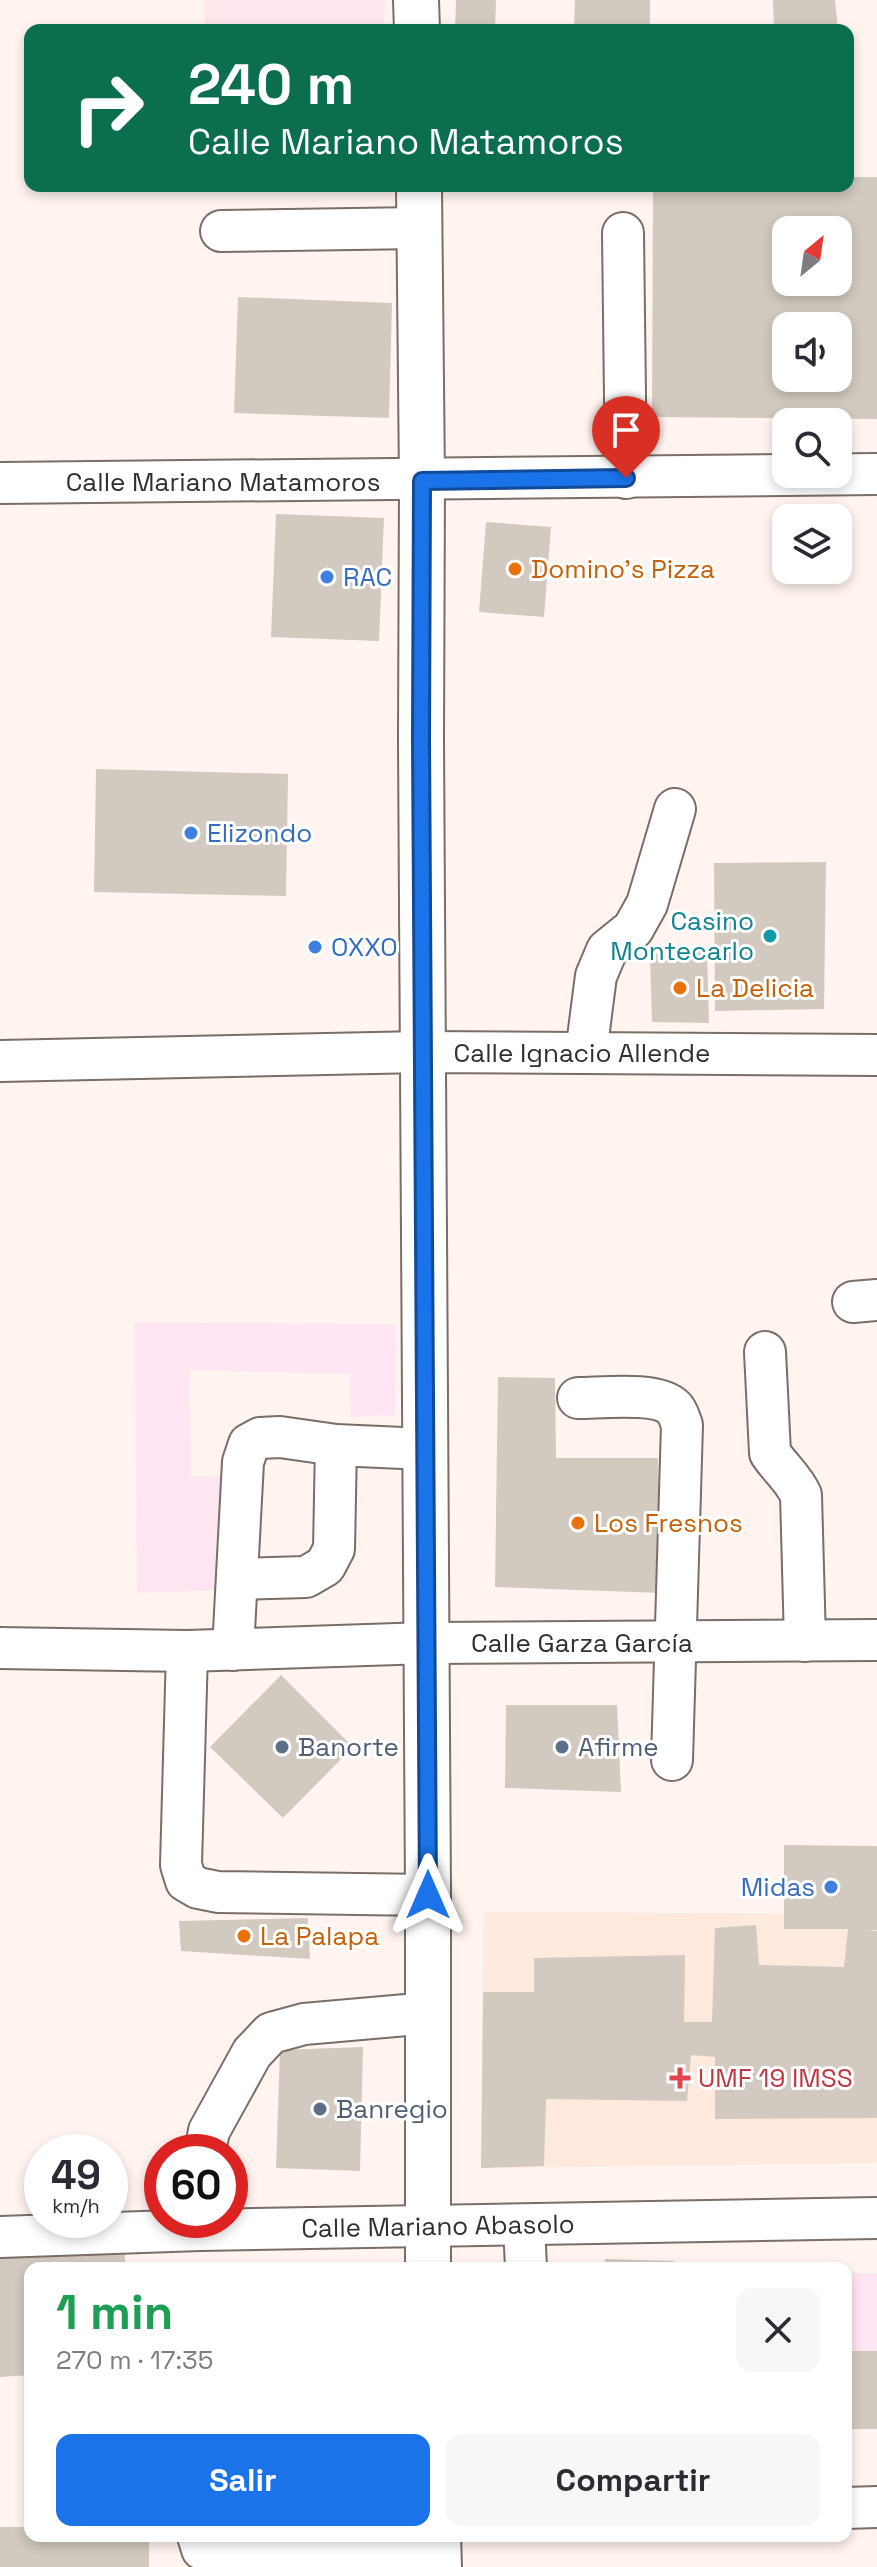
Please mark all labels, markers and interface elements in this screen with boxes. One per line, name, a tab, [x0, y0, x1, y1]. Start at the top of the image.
text: 240 m	[188, 49, 354, 120]
icon: right	[56, 56, 160, 160]
text: Calle Mariano Matamoros	[188, 119, 624, 165]
north arrow	[772, 216, 852, 296]
map controls	[772, 216, 852, 584]
button: sound	[772, 312, 852, 392]
pin	[592, 396, 660, 478]
icon: arrive	[604, 408, 648, 452]
button: search	[772, 408, 852, 488]
street label: Calle Mariano Matamoros	[66, 465, 380, 499]
button: layers	[772, 504, 852, 584]
place label: Domino's Pizza	[531, 552, 715, 586]
place label: RAC	[343, 560, 392, 594]
marker: Domino's Pizza	[506, 560, 524, 578]
marker: RAC	[318, 568, 336, 586]
place label: Elizondo	[207, 816, 312, 850]
marker: Elizondo	[182, 824, 200, 842]
place label: Casino Montecarlo	[610, 904, 754, 968]
marker: Casino Montecarlo	[761, 927, 779, 945]
place label: OXXO	[331, 930, 398, 964]
marker: OXXO	[306, 938, 324, 956]
place label: La Delicia	[696, 971, 814, 1005]
marker: La Delicia	[671, 979, 689, 997]
street label: Calle Ignacio Allende	[454, 1036, 710, 1070]
place label: Los Fresnos	[594, 1506, 743, 1540]
marker: Los Fresnos	[569, 1514, 587, 1532]
street label: Calle Garza García	[471, 1626, 693, 1660]
place label: Banorte	[298, 1730, 399, 1764]
place label: Afirme	[578, 1730, 659, 1764]
marker: Banorte	[273, 1738, 291, 1756]
marker: Afirme	[553, 1738, 571, 1756]
position arrow	[386, 1853, 470, 1937]
place label: Midas	[741, 1870, 815, 1904]
marker: Midas	[822, 1878, 840, 1896]
place label: La Palapa	[260, 1919, 379, 1953]
marker: La Palapa	[235, 1927, 253, 1945]
place label: UMF 19 IMSS	[698, 2061, 853, 2095]
marker: UMF 19 IMSS	[669, 2067, 691, 2089]
place label: Banregio	[336, 2092, 448, 2126]
marker: Banregio	[311, 2100, 329, 2118]
speed limit sign: 60	[144, 2134, 248, 2238]
text: 49	[51, 2150, 101, 2201]
text: km/h	[52, 2193, 100, 2219]
street label: Calle Mariano Abasolo	[301, 2207, 575, 2245]
text: 1 min	[56, 2282, 173, 2343]
button: close	[736, 2288, 820, 2372]
text: 270 m · 17:35	[56, 2343, 213, 2377]
button: Salir	[56, 2434, 430, 2526]
button: Compartir	[446, 2434, 820, 2526]

